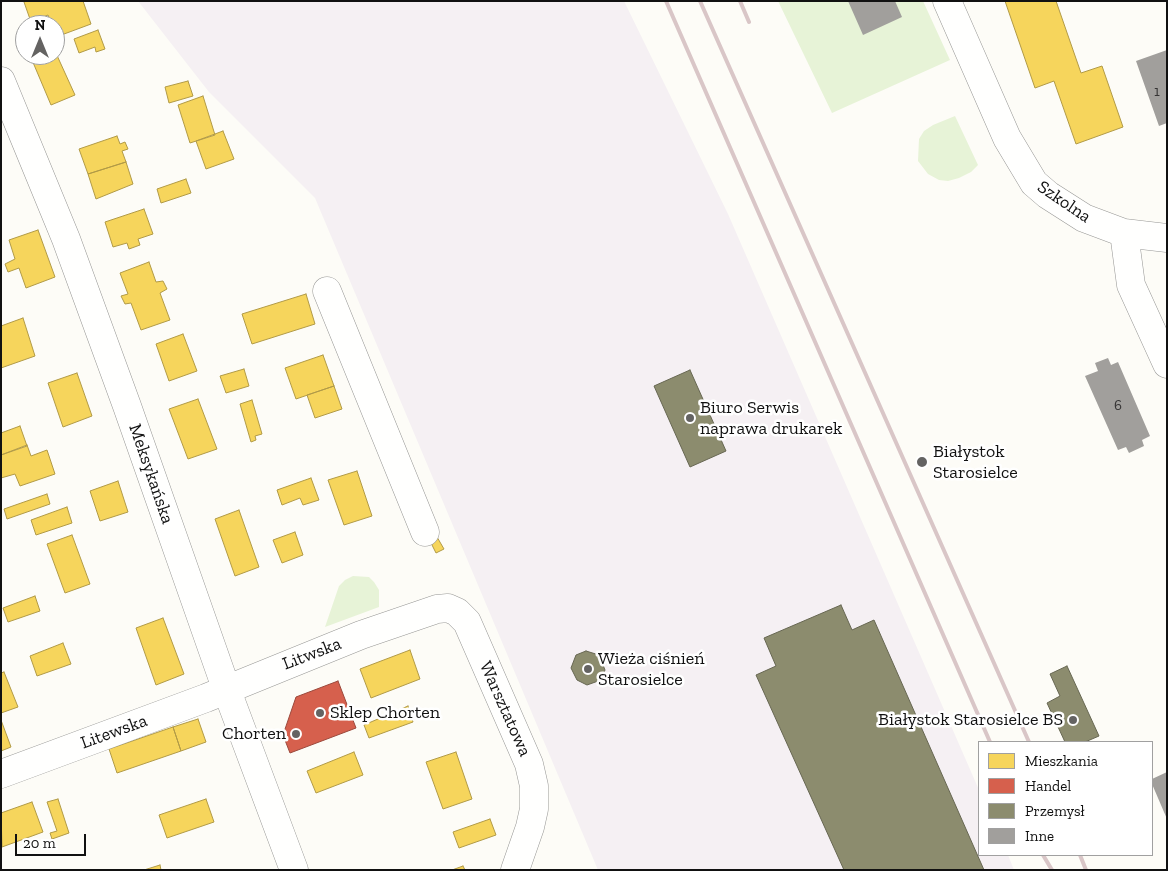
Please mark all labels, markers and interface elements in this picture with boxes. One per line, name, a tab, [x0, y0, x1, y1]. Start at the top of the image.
north arrow	[15, 15, 65, 65]
text: N	[35, 17, 45, 34]
house number: 1	[1154, 83, 1160, 101]
street label: Szkolna	[1033, 176, 1095, 228]
place label: Biuro Serwis naprawa drukarek	[700, 397, 842, 439]
house number: 6	[1114, 397, 1122, 415]
marker: Biuro Serwis naprawa drukarek	[684, 412, 696, 424]
street label: Meksykańska	[124, 421, 178, 527]
place label: Białystok Starosielce	[933, 441, 1018, 484]
marker: Białystok Starosielce	[915, 455, 929, 469]
street label: Litwska	[280, 633, 344, 675]
place label: Wieża ciśnień Starosielce	[598, 648, 705, 691]
street label: Warsztatowa	[474, 658, 536, 760]
marker: Wieża ciśnień Starosielce	[582, 663, 594, 675]
place label: Sklep Chorten	[330, 702, 440, 724]
marker: Sklep Chorten	[314, 707, 326, 719]
place label: Białystok Starosielce BS	[878, 709, 1063, 731]
street label: Litewska	[78, 710, 150, 754]
marker: Białystok Starosielce BS	[1067, 714, 1079, 726]
place label: Chorten	[222, 723, 286, 745]
marker: Chorten	[290, 728, 302, 740]
legend	[978, 741, 1153, 856]
text: Mieszkania	[1025, 752, 1098, 770]
text: Handel	[1025, 777, 1071, 795]
text: Przemysł	[1025, 802, 1085, 820]
scale bar	[18, 824, 89, 856]
text: Inne	[1025, 827, 1054, 845]
text: 20 m	[23, 834, 56, 852]

